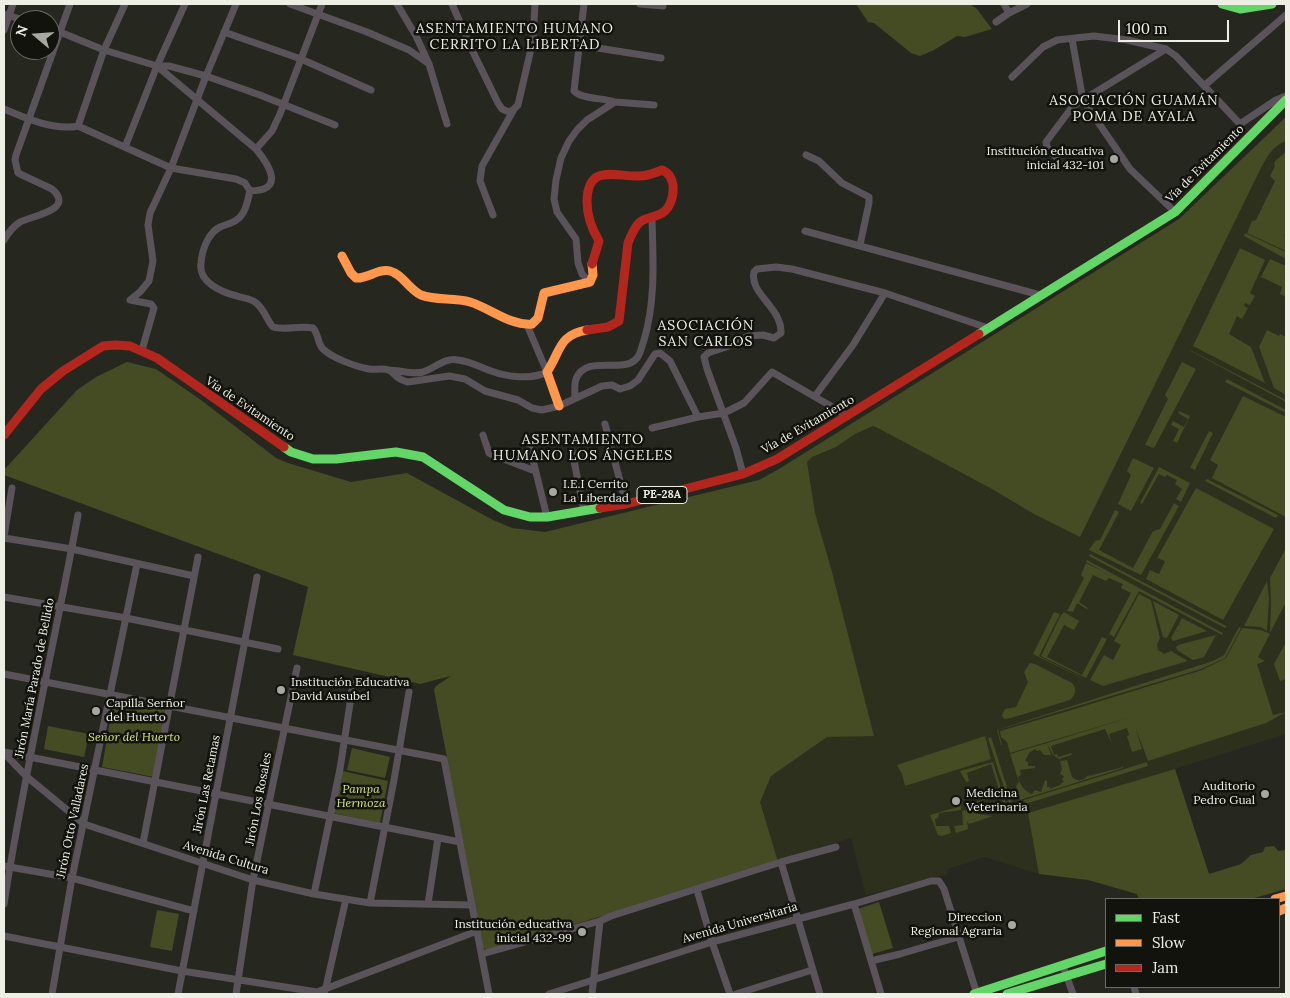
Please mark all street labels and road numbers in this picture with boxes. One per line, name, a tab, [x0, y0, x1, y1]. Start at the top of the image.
street label: Vía de Evitamiento	[1163, 122, 1247, 206]
street label: Vía de Evitamiento	[203, 374, 297, 444]
street label: Vía de Evitamiento	[759, 393, 857, 457]
road number: PE-28A	[637, 486, 687, 504]
street label: Jirón María Parado de Bellido	[12, 597, 58, 759]
street label: Jirón Las Retamas	[190, 734, 224, 834]
street label: Jirón Los Rosales	[243, 751, 275, 847]
street label: Jirón Otto Valladares	[54, 763, 92, 879]
street label: Avenida Cultura	[181, 838, 271, 878]
street label: Avenida Universitaria	[681, 900, 799, 946]

